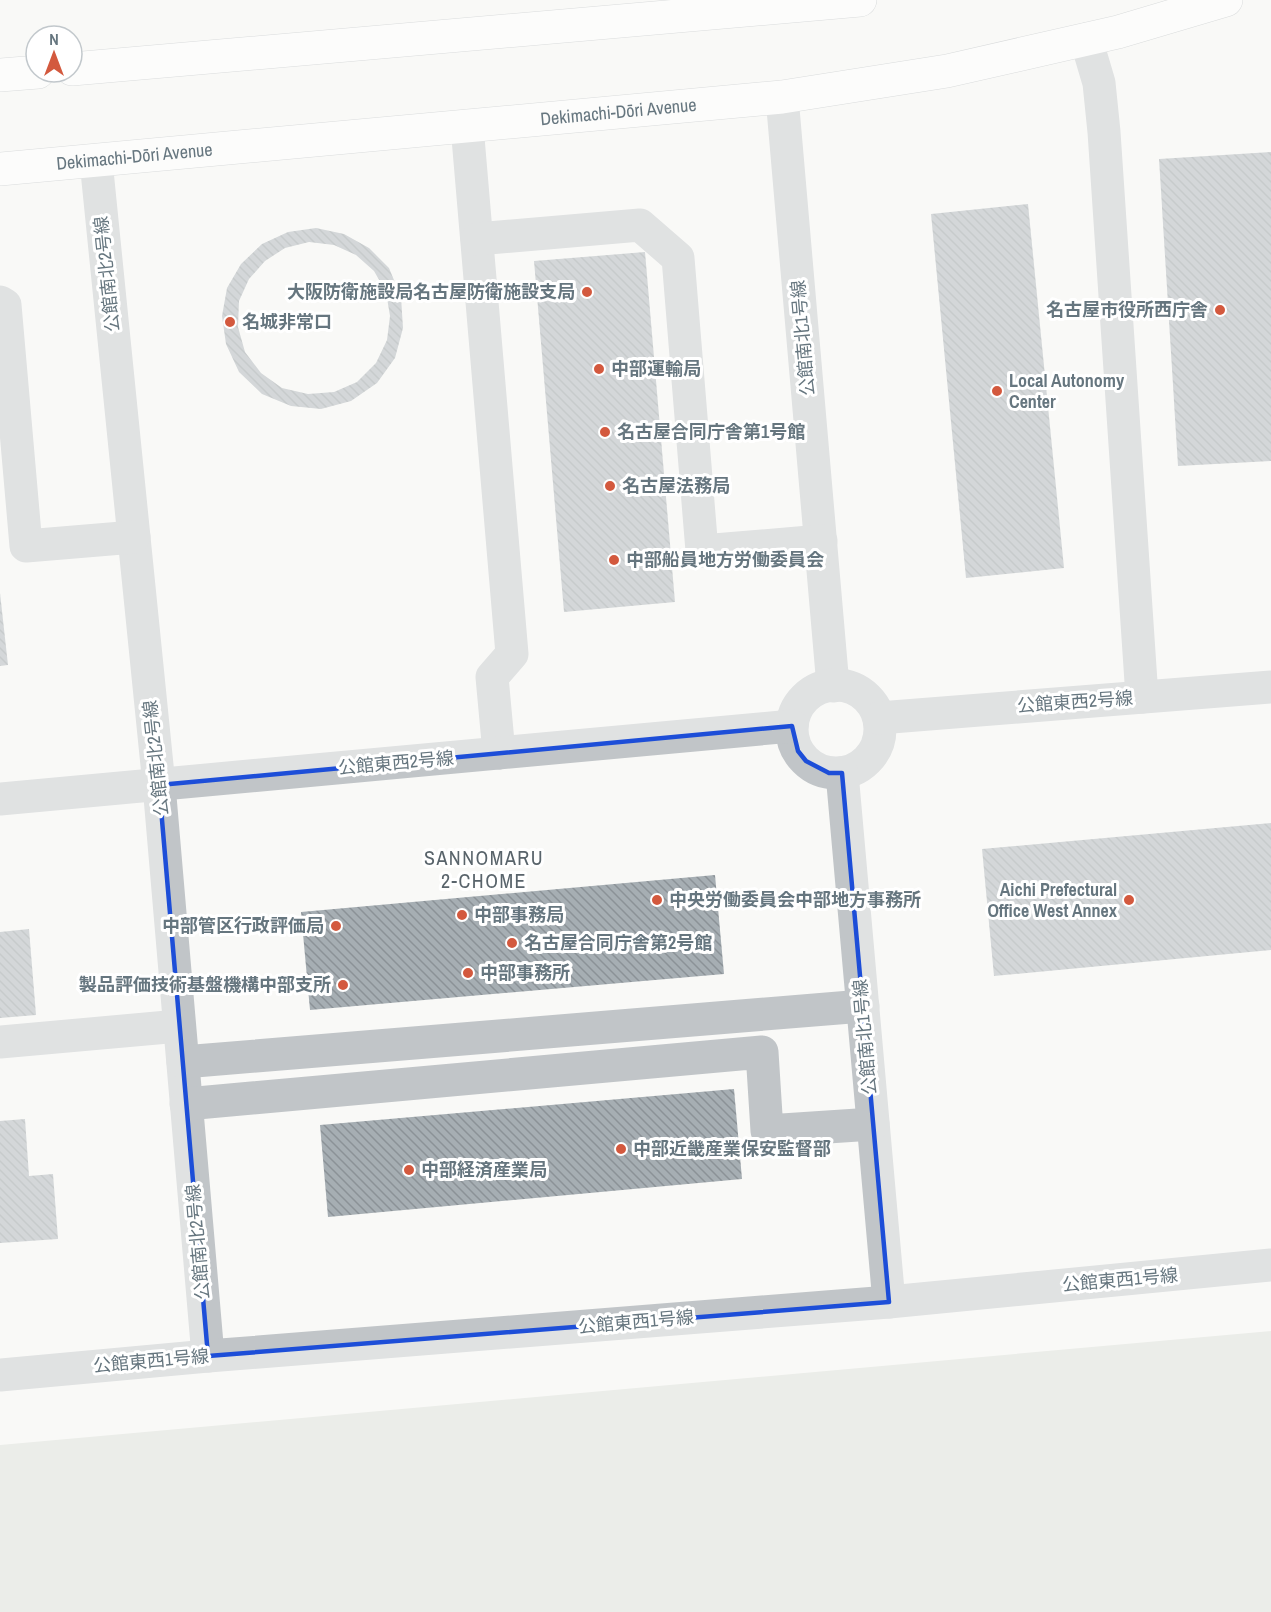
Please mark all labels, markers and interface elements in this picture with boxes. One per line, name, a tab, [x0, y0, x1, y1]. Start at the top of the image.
north arrow	[24, 24, 84, 84]
text: N	[49, 28, 59, 50]
street label: Dekimachi-Dōri Avenue	[539, 92, 697, 131]
street label: Dekimachi-Dōri Avenue	[55, 136, 214, 176]
street label: 公館南北2号線	[88, 215, 125, 333]
place label: 大阪防衛施設局名古屋防衛施設支局	[287, 279, 575, 304]
street label: 公館南北1号線	[785, 279, 820, 397]
marker: 大阪防衛施設局名古屋防衛施設支局	[580, 285, 594, 299]
place label: 名古屋市役所西庁舎	[1046, 297, 1208, 322]
marker: 名古屋市役所西庁舎	[1213, 303, 1227, 317]
place label: 名城非常口	[242, 309, 332, 334]
marker: 名城非常口	[223, 315, 237, 329]
place label: 中部運輸局	[611, 356, 701, 381]
marker: 中部運輸局	[592, 362, 606, 376]
place label: Local Autonomy Center	[1009, 368, 1125, 414]
marker: Local Autonomy Center	[990, 384, 1004, 398]
place label: 名古屋合同庁舎第1号館	[617, 419, 805, 444]
marker: 名古屋合同庁舎第1号館	[598, 425, 612, 439]
place label: 名古屋法務局	[622, 473, 730, 498]
marker: 名古屋法務局	[603, 479, 617, 493]
place label: 中部船員地方労働委員会	[626, 547, 824, 572]
marker: 中部船員地方労働委員会	[607, 553, 621, 567]
street label: 公館東西2号線	[1016, 685, 1134, 718]
street label: 公館南北2号線	[137, 699, 174, 817]
street label: 公館東西2号線	[337, 745, 455, 780]
district label: SANNOMARU 2-CHOME	[424, 844, 544, 894]
place label: Aichi Prefectural Office West Annex	[987, 877, 1118, 923]
place label: 中央労働委員会中部地方事務所	[669, 887, 921, 912]
marker: 中央労働委員会中部地方事務所	[650, 893, 664, 907]
marker: Aichi Prefectural Office West Annex	[1122, 893, 1136, 907]
place label: 中部事務局	[474, 902, 564, 927]
marker: 中部事務局	[455, 908, 469, 922]
place label: 中部管区行政評価局	[162, 913, 324, 938]
marker: 中部管区行政評価局	[329, 919, 343, 933]
place label: 名古屋合同庁舎第2号館	[524, 930, 712, 955]
marker: 名古屋合同庁舎第2号館	[505, 936, 519, 950]
place label: 中部事務所	[480, 960, 570, 985]
marker: 中部事務所	[461, 966, 475, 980]
place label: 製品評価技術基盤機構中部支所	[79, 972, 331, 997]
marker: 製品評価技術基盤機構中部支所	[336, 978, 350, 992]
street label: 公館南北1号線	[847, 978, 882, 1096]
place label: 中部近畿産業保安監督部	[633, 1136, 831, 1161]
marker: 中部近畿産業保安監督部	[614, 1142, 628, 1156]
place label: 中部経済産業局	[421, 1157, 547, 1182]
marker: 中部経済産業局	[402, 1163, 416, 1177]
street label: 公館南北2号線	[180, 1183, 215, 1301]
street label: 公館東西1号線	[1061, 1262, 1179, 1297]
street label: 公館東西1号線	[577, 1304, 695, 1339]
street label: 公館東西1号線	[92, 1343, 210, 1378]

